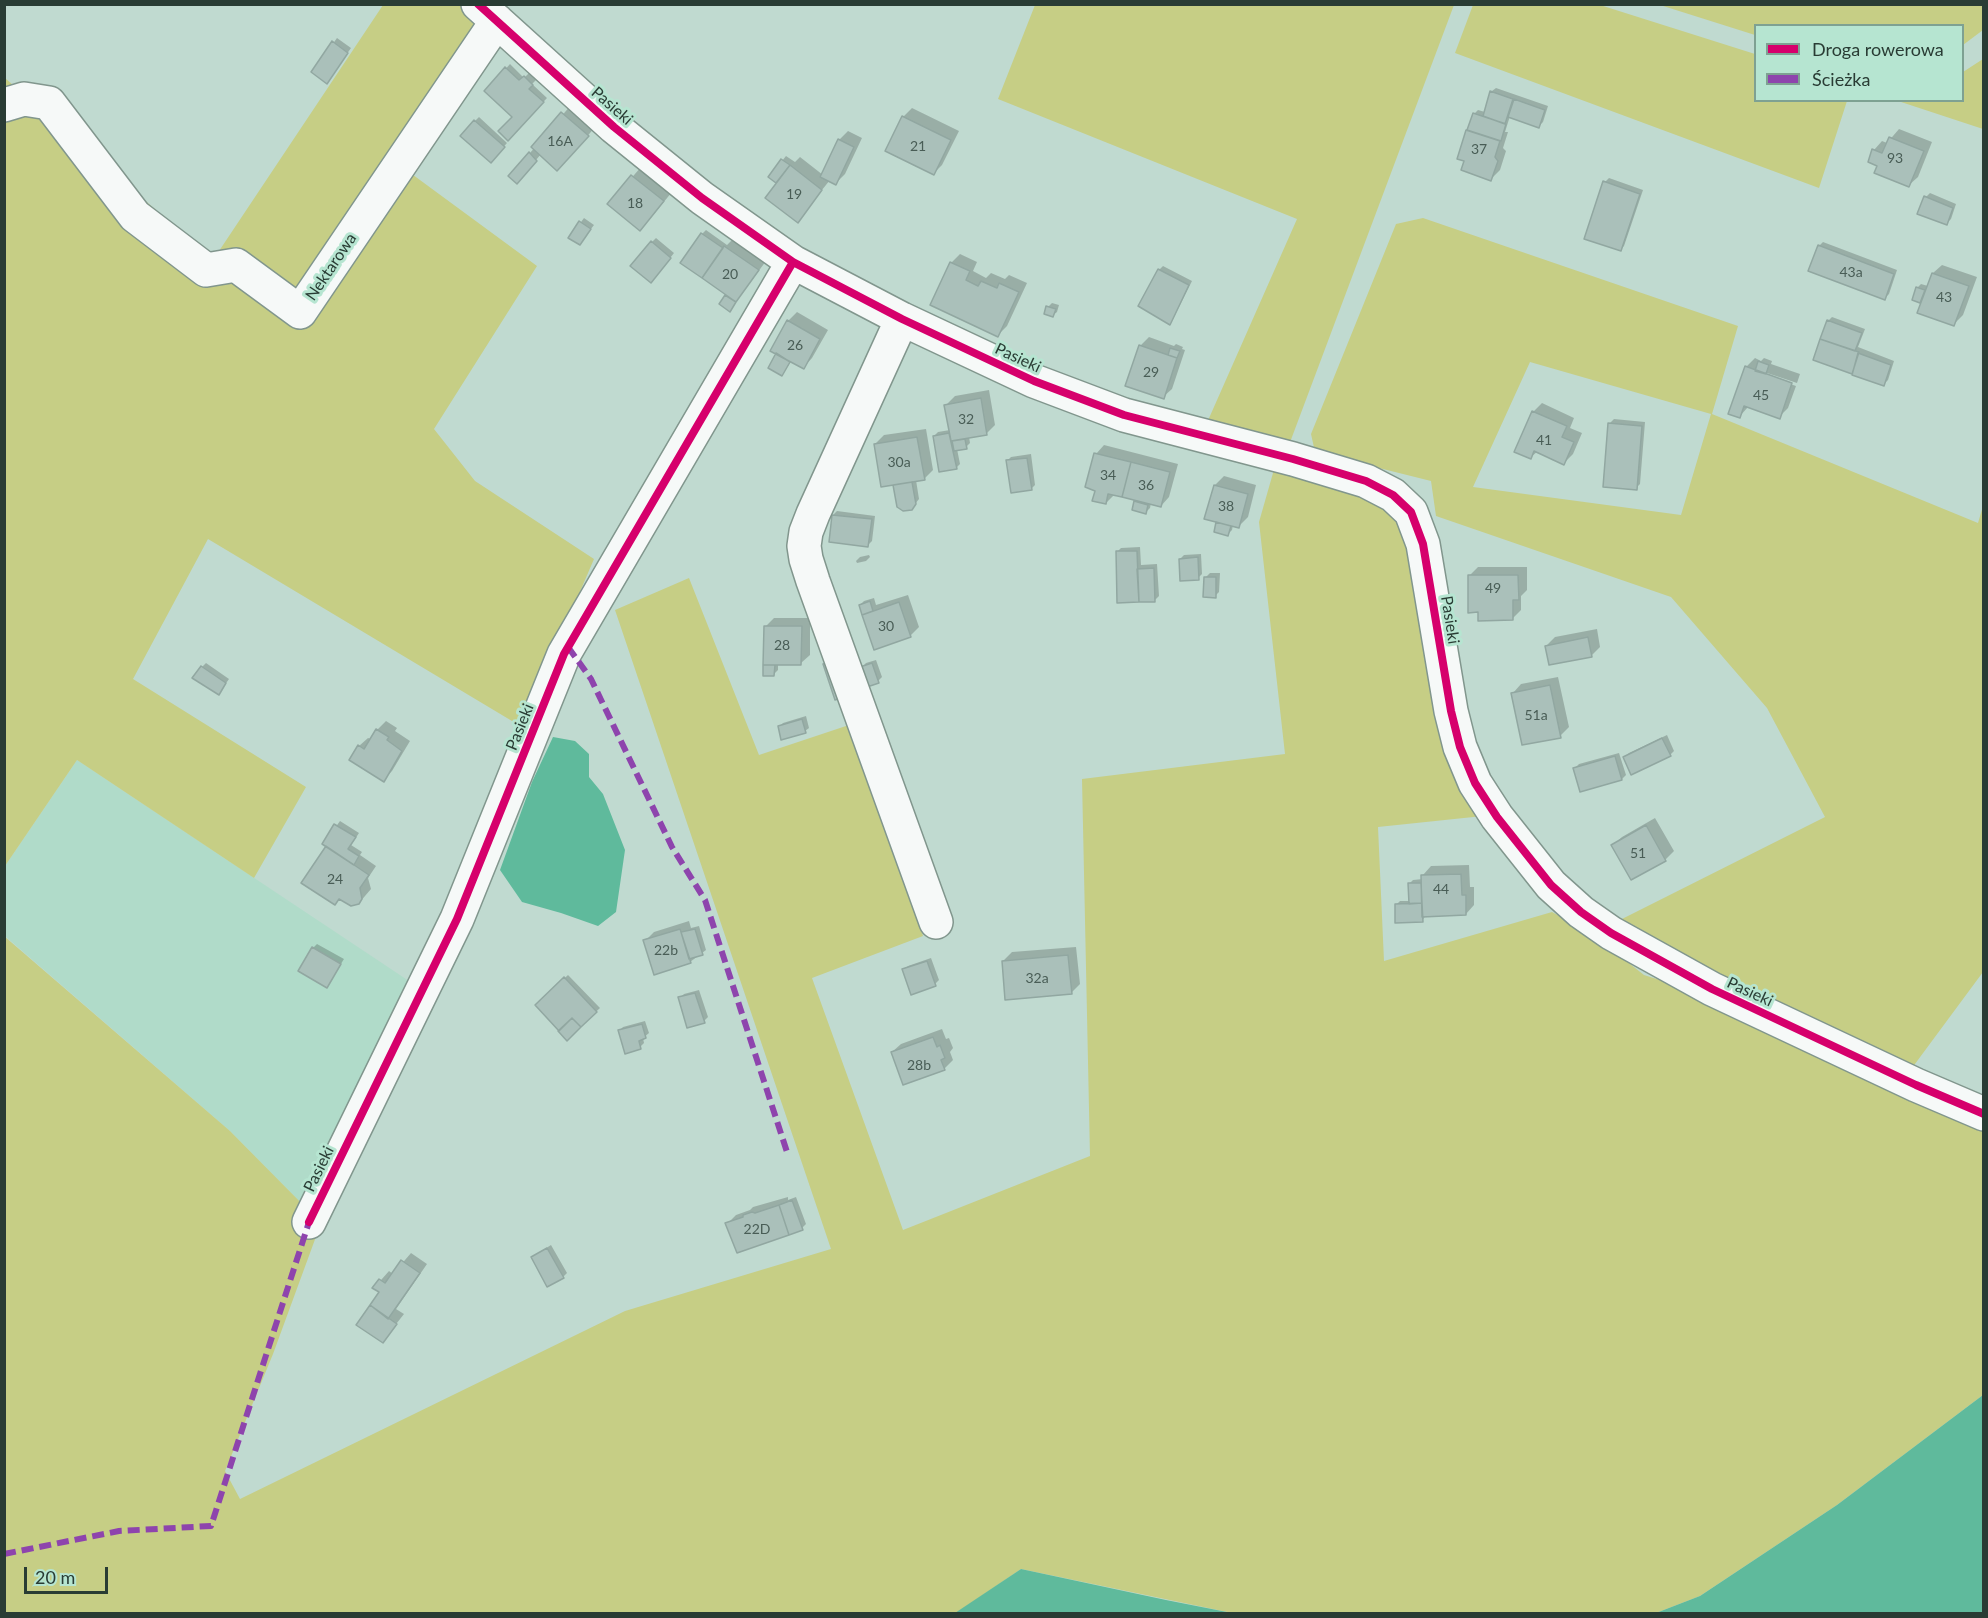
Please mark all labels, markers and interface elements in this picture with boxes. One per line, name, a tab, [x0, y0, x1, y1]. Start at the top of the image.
legend	[1754, 24, 1964, 102]
text: Droga rowerowa	[1812, 38, 1944, 60]
text: Ścieżka	[1812, 68, 1870, 90]
street label: Pasieki	[587, 83, 637, 129]
house number: 16A	[547, 133, 573, 149]
house number: 21	[910, 138, 926, 154]
house number: 37	[1471, 141, 1487, 157]
house number: 93	[1887, 150, 1903, 166]
house number: 19	[786, 186, 802, 202]
house number: 18	[627, 195, 643, 211]
street label: Nektarowa	[301, 230, 361, 304]
house number: 43a	[1839, 264, 1863, 280]
house number: 20	[722, 266, 738, 282]
house number: 43	[1936, 289, 1952, 305]
house number: 26	[787, 337, 803, 353]
street label: Pasieki	[992, 339, 1044, 377]
house number: 29	[1143, 364, 1159, 380]
house number: 45	[1753, 387, 1769, 403]
house number: 32	[958, 411, 974, 427]
house number: 41	[1536, 432, 1552, 448]
house number: 30a	[887, 454, 911, 470]
house number: 34	[1100, 467, 1116, 483]
house number: 36	[1138, 477, 1154, 493]
house number: 38	[1218, 498, 1234, 514]
house number: 49	[1485, 580, 1501, 596]
street label: Pasieki	[1437, 595, 1463, 645]
house number: 30	[878, 618, 894, 634]
house number: 28	[774, 637, 790, 653]
street label: Pasieki	[502, 701, 538, 753]
house number: 51a	[1524, 707, 1548, 723]
house number: 51	[1630, 845, 1646, 861]
house number: 24	[327, 871, 343, 887]
house number: 44	[1433, 881, 1449, 897]
house number: 22b	[654, 942, 678, 958]
house number: 32a	[1025, 970, 1049, 986]
street label: Pasieki	[1724, 973, 1776, 1011]
house number: 28b	[907, 1057, 931, 1073]
street label: Pasieki	[300, 1143, 338, 1195]
house number: 22D	[744, 1221, 770, 1237]
scale bar	[27, 1555, 111, 1593]
text: 20 m	[35, 1566, 75, 1588]

